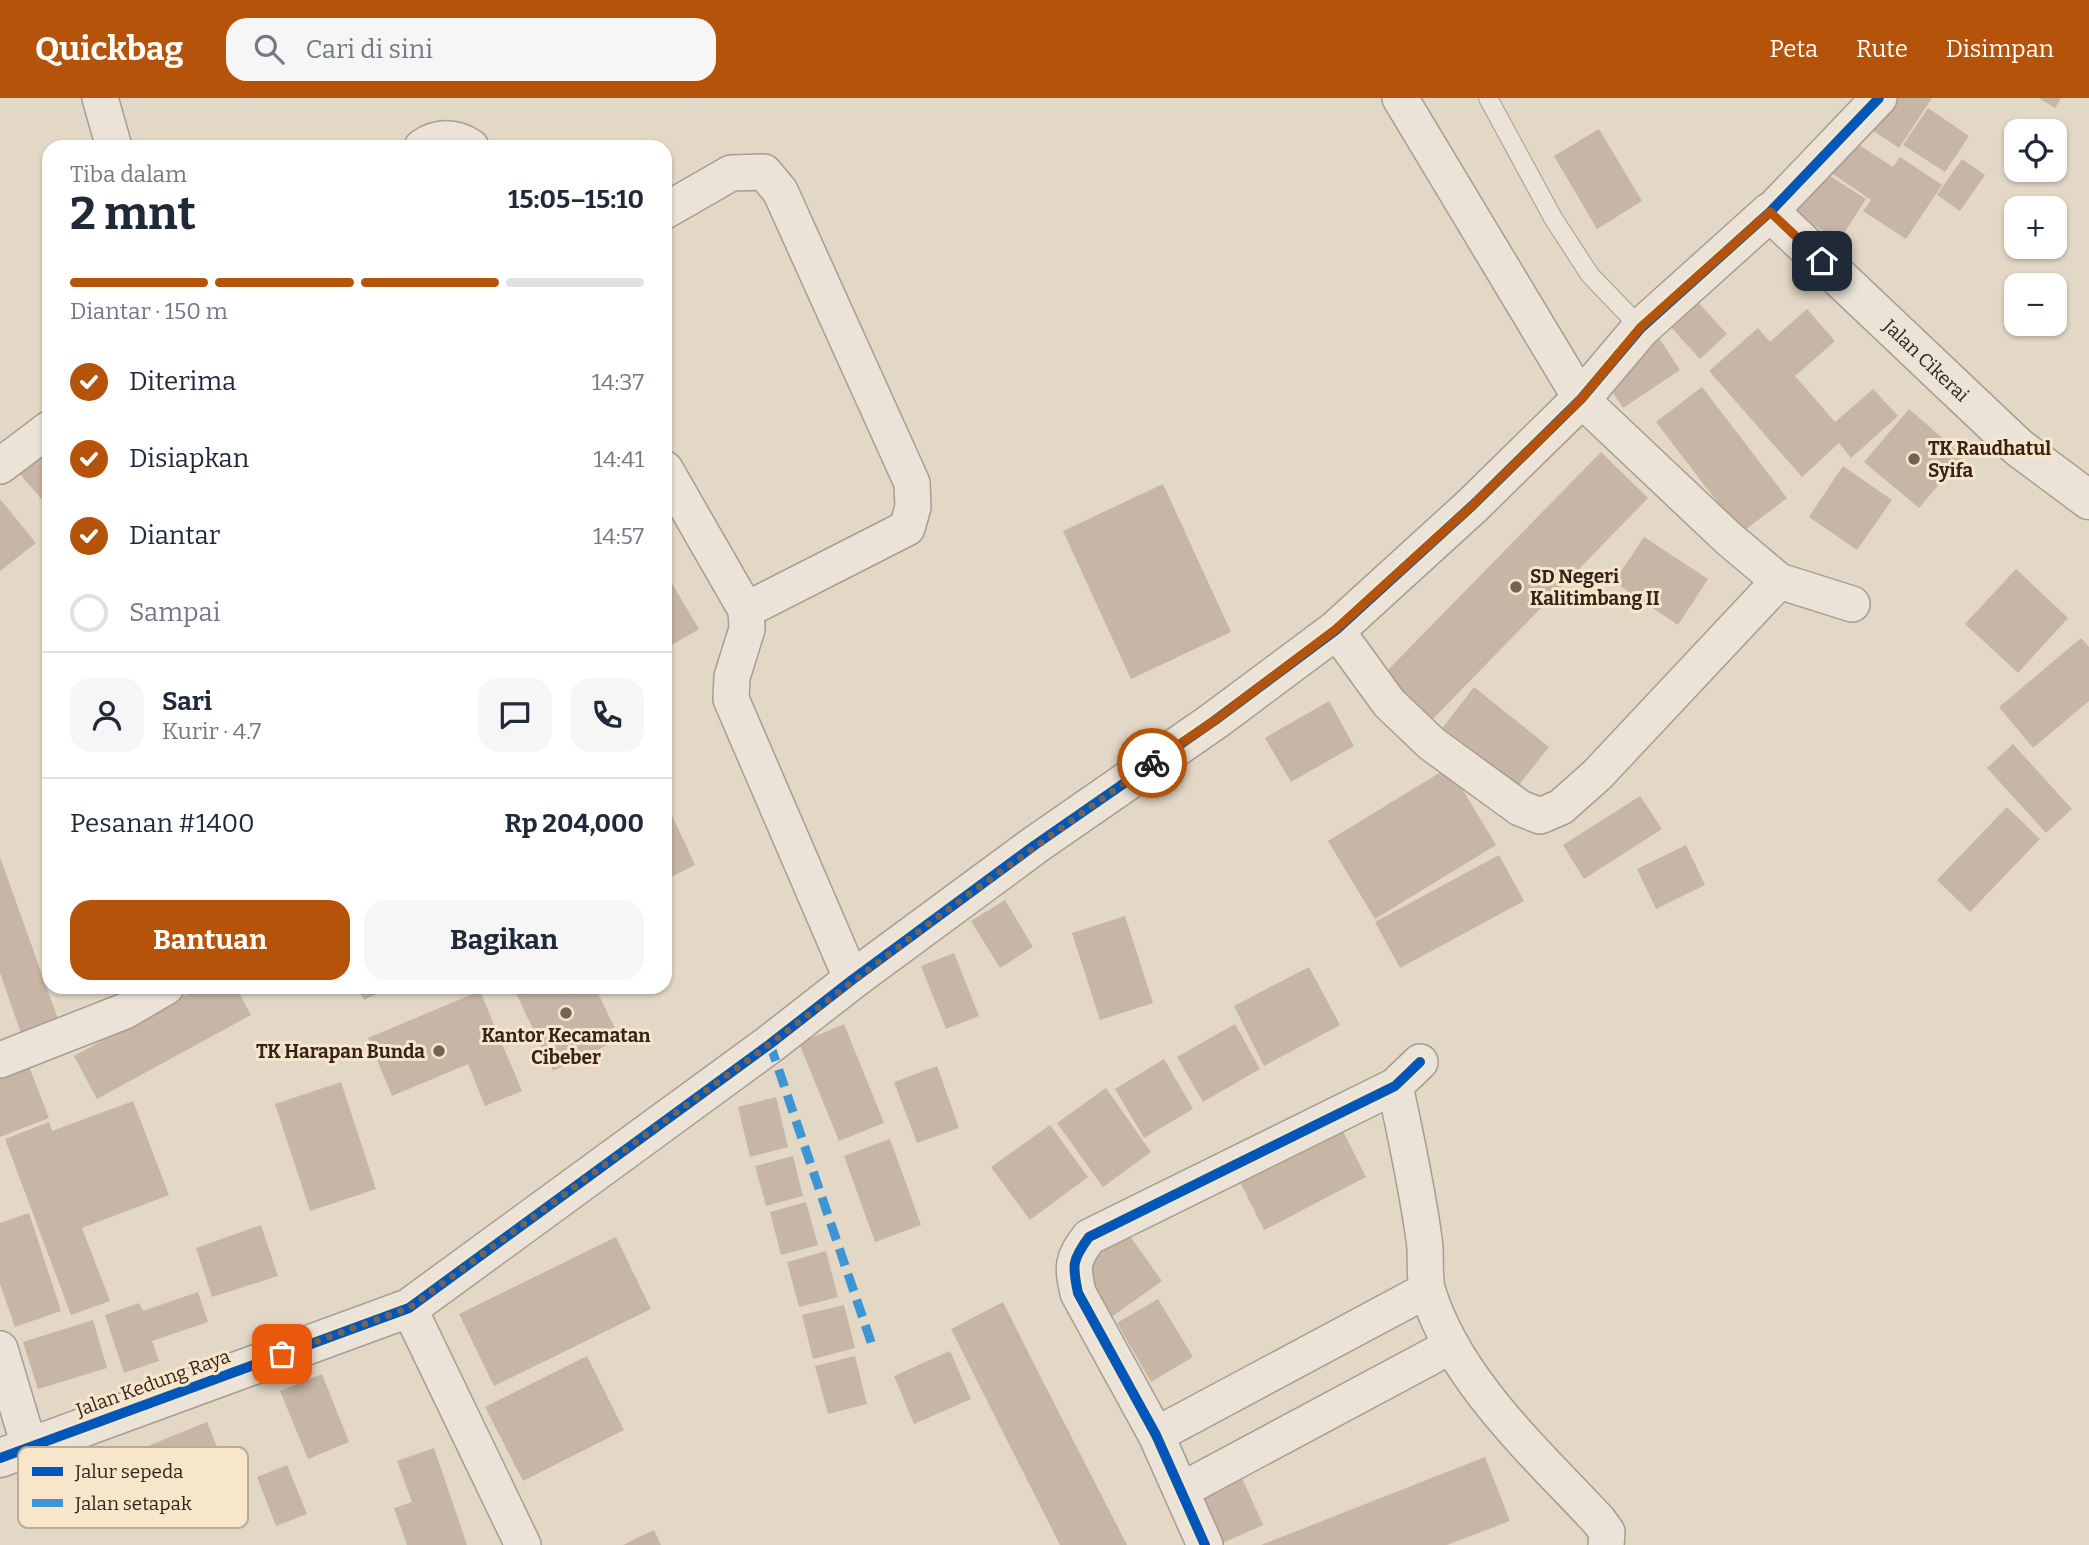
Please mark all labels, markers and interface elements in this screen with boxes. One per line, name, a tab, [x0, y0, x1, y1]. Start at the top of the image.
search box	[226, 18, 716, 81]
text: Quickbag	[35, 29, 184, 69]
icon: search	[250, 30, 288, 68]
text: Cari di sini	[306, 34, 433, 65]
text: Peta	[1769, 35, 1818, 63]
text: Rute	[1856, 35, 1908, 63]
text: Disimpan	[1946, 35, 2054, 63]
map controls	[2004, 119, 2067, 336]
button: locate	[2004, 119, 2067, 182]
text: Tiba dalam	[70, 160, 187, 188]
text: 15:05–15:10	[508, 184, 644, 215]
text: 2 mnt	[70, 186, 196, 241]
button: +	[2004, 196, 2067, 259]
pin	[1792, 231, 1852, 291]
icon: home	[1803, 242, 1841, 280]
button: −	[2004, 273, 2067, 336]
text: Diantar · 150 m	[70, 297, 228, 325]
street label: Jalan Cikerai	[1878, 314, 1974, 406]
icon: check	[70, 363, 108, 401]
text: Diterima	[129, 366, 236, 397]
text: 14:37	[592, 368, 644, 396]
place label: TK Raudhatul Syifa	[1928, 437, 2051, 482]
icon: check	[70, 440, 108, 478]
text: Disiapkan	[129, 443, 249, 474]
text: 14:41	[594, 445, 644, 473]
marker: TK Raudhatul Syifa	[1906, 451, 1922, 467]
icon: check	[70, 517, 108, 555]
text: Diantar	[129, 520, 220, 551]
text: 14:57	[593, 522, 644, 550]
place label: SD Negeri Kalitimbang II	[1530, 565, 1660, 610]
marker: SD Negeri Kalitimbang II	[1508, 579, 1524, 595]
text: Sampai	[129, 597, 221, 628]
button: person	[70, 678, 144, 752]
button: chat	[478, 678, 552, 752]
button: phone	[570, 678, 644, 752]
text: Sari	[162, 686, 212, 717]
text: Kurir · 4.7	[162, 717, 261, 745]
courier	[1117, 728, 1187, 798]
icon: bike	[1133, 744, 1171, 782]
text: Pesanan #1400	[70, 808, 255, 839]
text: Rp 204,000	[505, 808, 644, 839]
button: Bantuan	[70, 900, 350, 980]
button: Bagikan	[364, 900, 644, 980]
marker: Kantor Kecamatan Cibeber	[558, 1005, 574, 1021]
place label: Kantor Kecamatan Cibeber	[481, 1024, 651, 1069]
place label: TK Harapan Bunda	[256, 1040, 425, 1063]
marker: TK Harapan Bunda	[431, 1043, 447, 1059]
pin	[252, 1324, 312, 1384]
icon: bag	[263, 1335, 301, 1373]
street label: Jalan Kedung Raya	[72, 1344, 234, 1422]
legend	[18, 1447, 248, 1528]
text: Jalur sepeda	[74, 1460, 184, 1483]
text: Jalan setapak	[74, 1492, 192, 1515]

